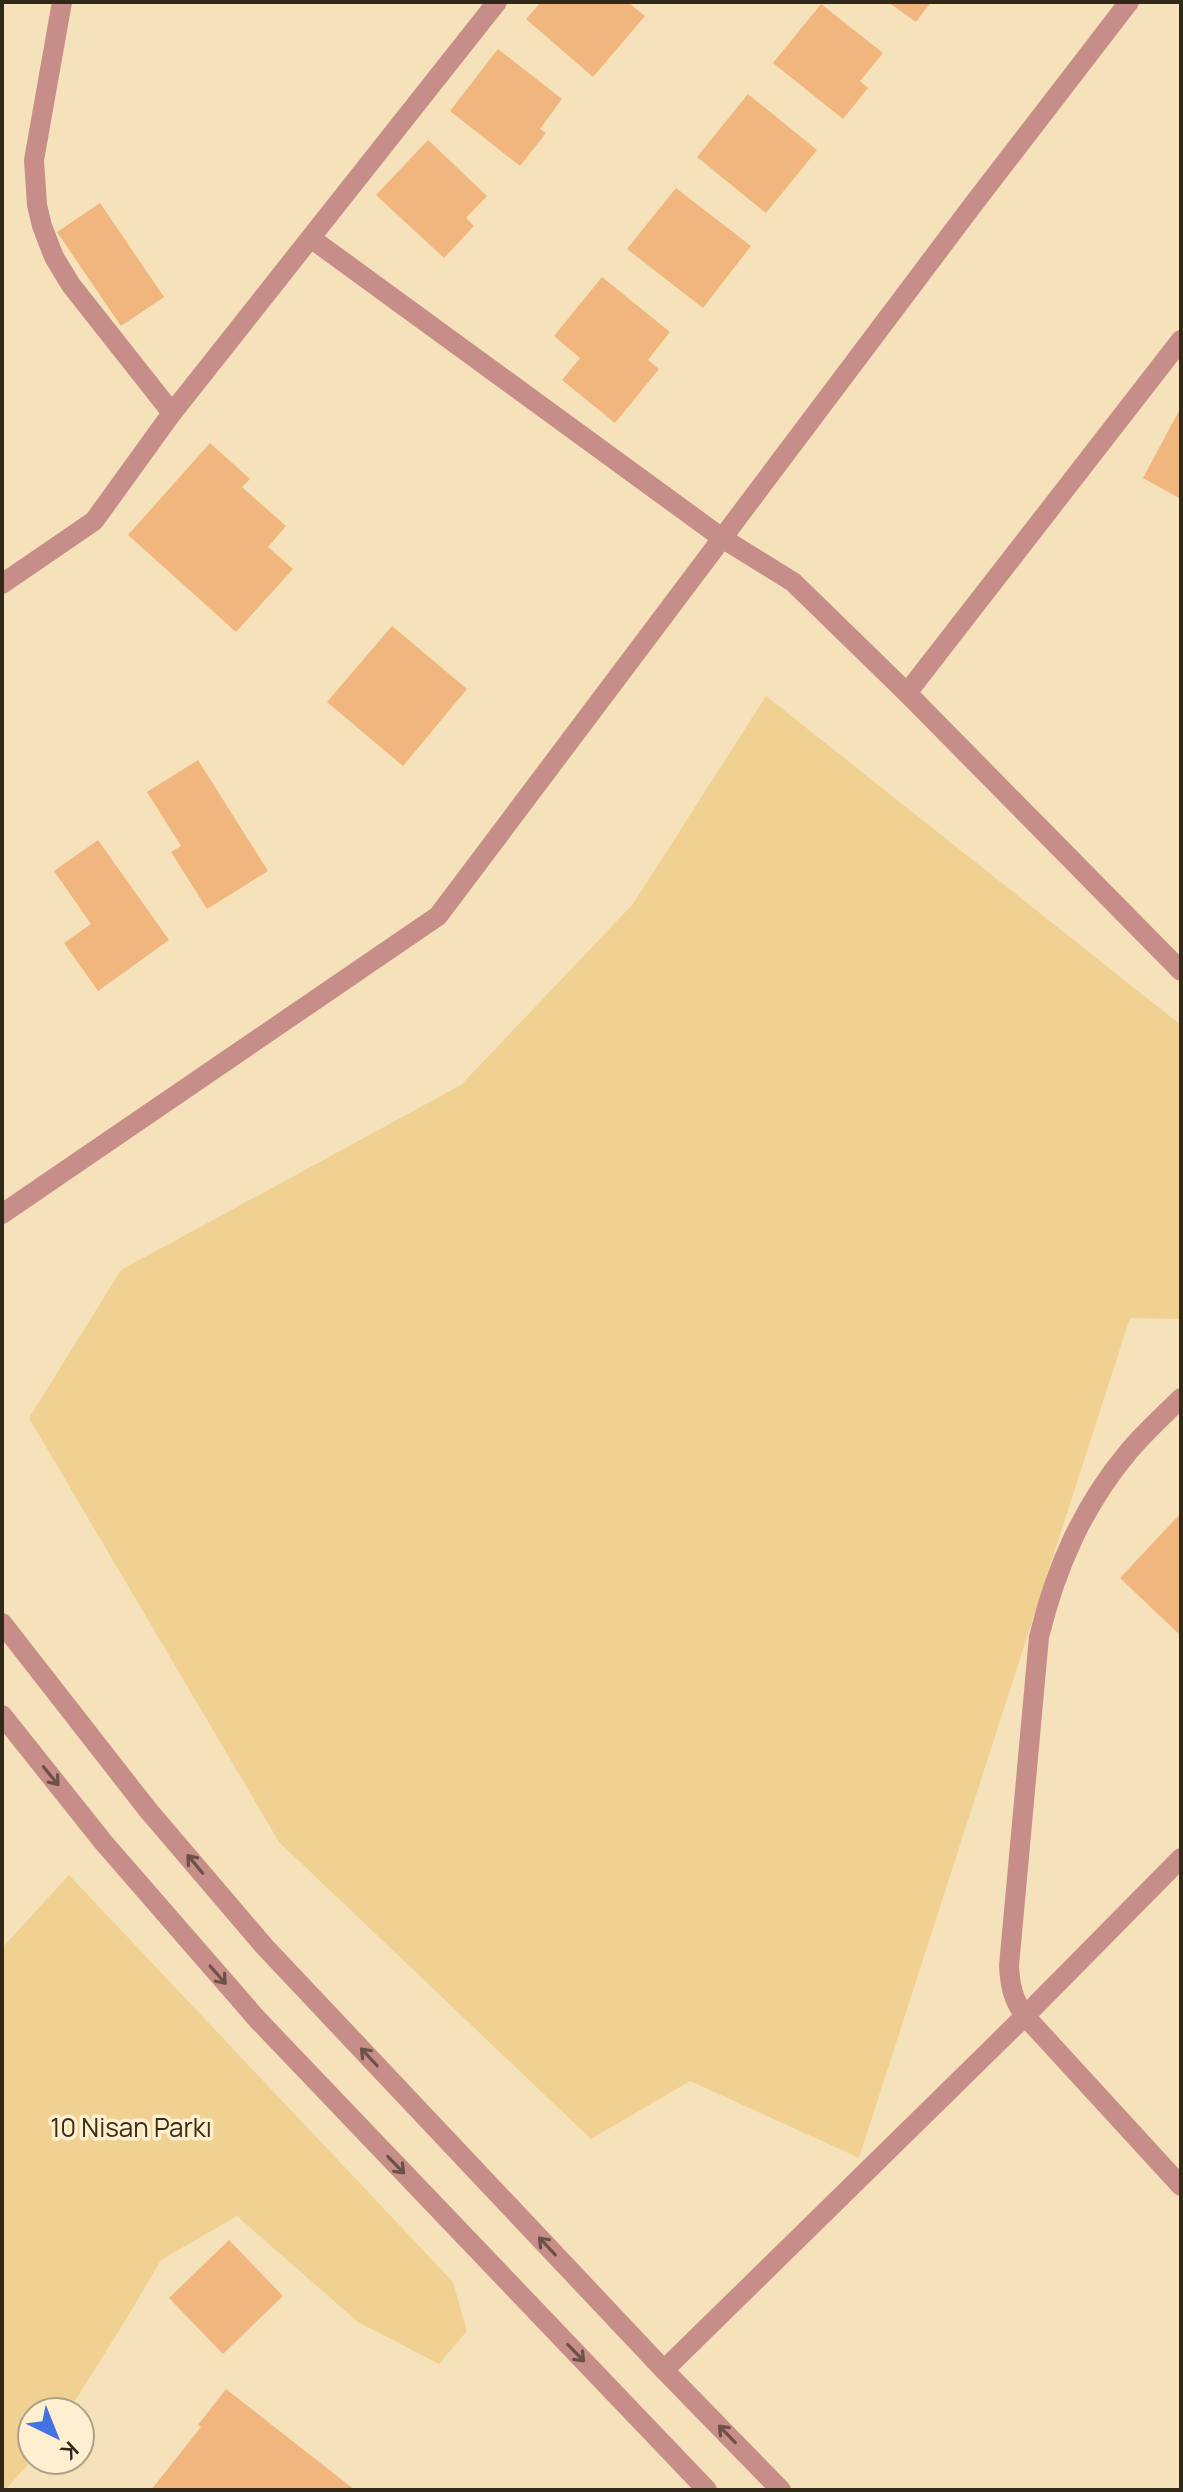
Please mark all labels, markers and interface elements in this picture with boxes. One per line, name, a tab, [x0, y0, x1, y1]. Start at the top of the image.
one-way arrow	[42, 1765, 60, 1786]
one-way arrow	[186, 1855, 204, 1875]
one-way arrow	[209, 1965, 227, 1985]
one-way arrow	[359, 2047, 378, 2067]
park label: 10 Nisan Parkı	[50, 2109, 212, 2145]
one-way arrow	[386, 2155, 405, 2174]
one-way arrow	[539, 2237, 557, 2257]
one-way arrow	[566, 2342, 584, 2362]
north arrow	[16, 2396, 96, 2476]
one-way arrow	[718, 2425, 737, 2444]
text: K	[54, 2435, 85, 2467]

